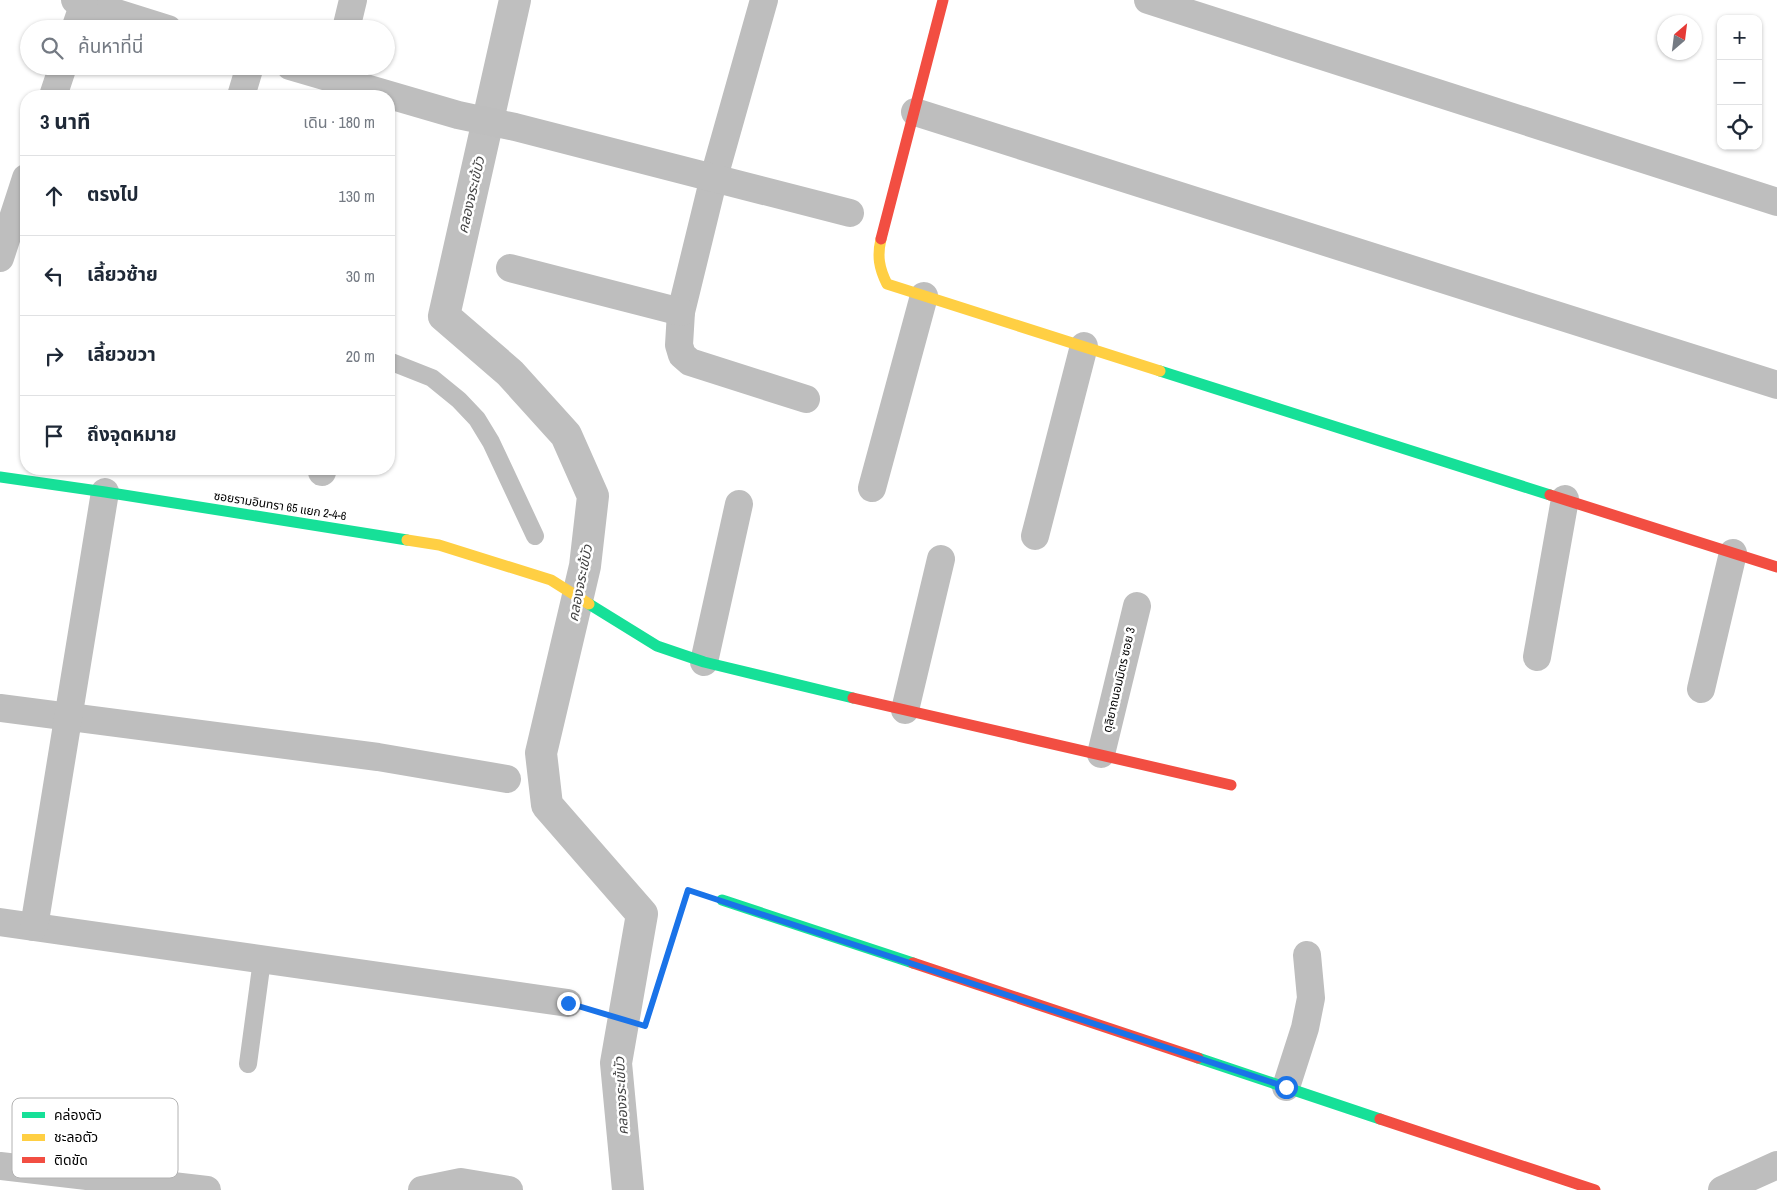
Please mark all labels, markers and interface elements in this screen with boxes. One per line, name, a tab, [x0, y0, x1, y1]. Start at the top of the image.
north arrow	[1657, 15, 1702, 60]
map controls	[1717, 15, 1762, 150]
button: +	[1717, 15, 1762, 60]
search box	[20, 20, 395, 75]
text: ค้นหาที่นี่	[78, 33, 143, 59]
icon: search	[38, 34, 66, 62]
button: −	[1717, 60, 1762, 105]
button: locate	[1717, 105, 1762, 150]
text: 3 นาที	[40, 107, 91, 136]
text: เดิน · 180 m	[303, 111, 375, 133]
water label: คลองจระเข้บัว	[453, 154, 489, 235]
text: ตรงไป	[87, 181, 139, 207]
icon: ahead	[40, 182, 68, 210]
text: 130 m	[339, 185, 375, 207]
text: เลี้ยวซ้าย	[87, 261, 158, 287]
icon: left	[40, 262, 68, 290]
text: 30 m	[346, 265, 375, 287]
text: เลี้ยวขวา	[87, 341, 156, 367]
icon: right	[40, 342, 68, 370]
text: 20 m	[346, 345, 375, 367]
text: ถึงจุดหมาย	[87, 421, 177, 447]
icon: arrive	[40, 422, 68, 450]
street label: ซอยรามอินทรา 65 แยก 2-4-6	[213, 488, 347, 524]
water label: คลองจระเข้บัว	[564, 542, 596, 623]
street label: ดุลิยาถนอมมิตร ซอย 3	[1099, 626, 1139, 734]
route end	[557, 992, 580, 1015]
water label: คลองจระเข้บัว	[610, 1055, 632, 1135]
route start	[1275, 1076, 1298, 1099]
legend	[12, 1098, 178, 1178]
text: คล่องตัว	[54, 1106, 102, 1124]
text: ชะลอตัว	[54, 1128, 98, 1146]
text: ติดขัด	[54, 1151, 88, 1169]

